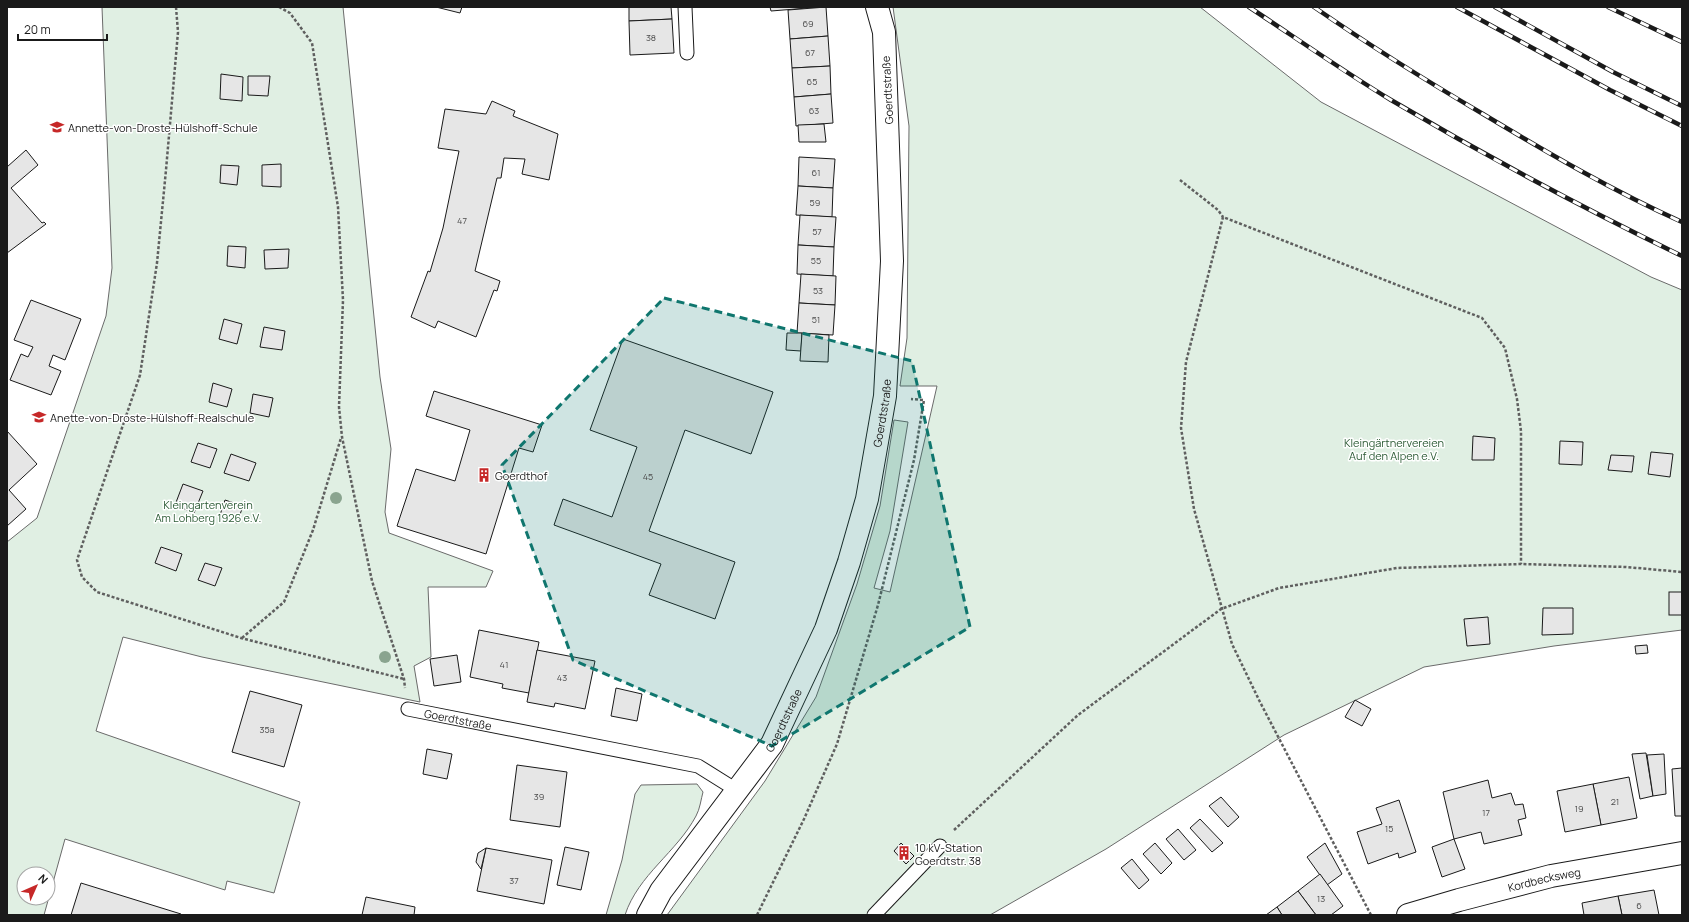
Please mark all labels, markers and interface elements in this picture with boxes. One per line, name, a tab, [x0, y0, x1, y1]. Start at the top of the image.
scale bar	[18, 16, 107, 42]
house number: 69	[802, 17, 814, 30]
text: 20 m	[24, 21, 51, 38]
house number: 38	[646, 31, 656, 44]
house number: 67	[805, 46, 816, 59]
street label: Goerdtstraße	[878, 55, 896, 125]
house number: 65	[807, 75, 817, 88]
house number: 63	[809, 104, 819, 117]
school or university icon: Annette-von-Droste-Hülshoff-Schule	[49, 119, 65, 135]
place label: Annette-von-Droste-Hülshoff-Schule	[68, 120, 258, 135]
house number: 61	[812, 166, 820, 179]
house number: 59	[810, 196, 820, 209]
house number: 47	[457, 214, 467, 227]
house number: 57	[812, 225, 822, 238]
house number: 55	[811, 254, 821, 267]
house number: 53	[813, 284, 823, 297]
house number: 51	[812, 313, 820, 326]
street label: Goerdtstraße	[869, 378, 893, 448]
school or university icon: Anette-von-Droste-Hülshoff-Realschule	[31, 409, 47, 425]
place label: Anette-von-Droste-Hülshoff-Realschule	[50, 410, 255, 425]
park label: Kleingärtnervereien Auf den Alpen e.V.	[1344, 435, 1444, 463]
building icon: Goerdthof	[476, 467, 492, 483]
place label: Goerdthof	[495, 468, 548, 483]
house number: 45	[643, 470, 653, 483]
park label: Kleingartenverein Am Lohberg 1926 e.V.	[155, 497, 261, 525]
house number: 41	[500, 658, 508, 671]
house number: 43	[557, 671, 567, 684]
street label: Goerdtstraße	[761, 685, 805, 755]
street label: Goerdtstraße	[423, 705, 494, 733]
house number: 35a	[259, 723, 275, 736]
house number: 39	[534, 790, 544, 803]
house number: 21	[1611, 795, 1619, 808]
house number: 19	[1574, 802, 1584, 815]
house number: 17	[1482, 806, 1490, 819]
house number: 15	[1385, 822, 1393, 835]
place label: 10 kV-Station Goerdtstr. 38	[915, 840, 982, 868]
building icon: 10 kV-Station Goerdtstr. 38	[896, 845, 912, 861]
street label: Kordbecksweg	[1506, 863, 1582, 894]
north arrow	[16, 866, 56, 906]
text: N	[35, 870, 52, 887]
house number: 37	[509, 874, 519, 887]
house number: 13	[1317, 892, 1325, 905]
house number: 6	[1636, 899, 1642, 912]

